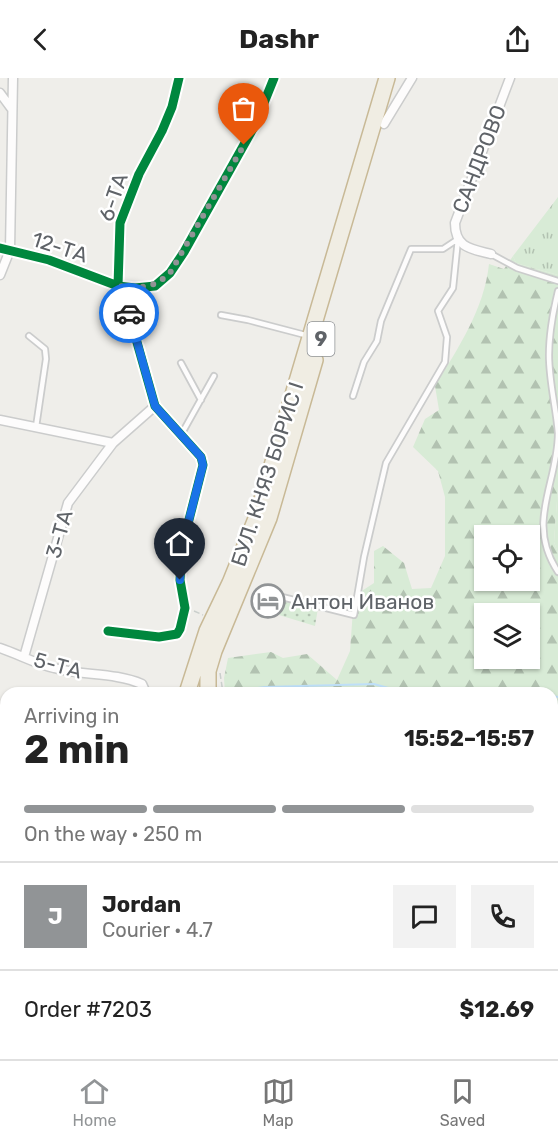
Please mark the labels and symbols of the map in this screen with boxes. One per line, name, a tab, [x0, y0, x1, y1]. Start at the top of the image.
pin	[218, 83, 269, 145]
street label: САНДРОВО	[447, 101, 511, 217]
street label: 6-ТА	[93, 170, 133, 224]
street label: 12-ТА	[29, 226, 91, 268]
courier	[99, 283, 159, 343]
road number: 9	[308, 322, 334, 356]
street label: БУЛ. КНЯЗ БОРИС I	[225, 379, 309, 569]
street label: 3-ТА	[40, 507, 78, 561]
pin	[154, 518, 205, 580]
hotel icon: Антон Иванов	[250, 583, 286, 619]
place label: Антон Иванов	[291, 589, 434, 614]
street label: 5-ТА	[31, 647, 85, 683]

